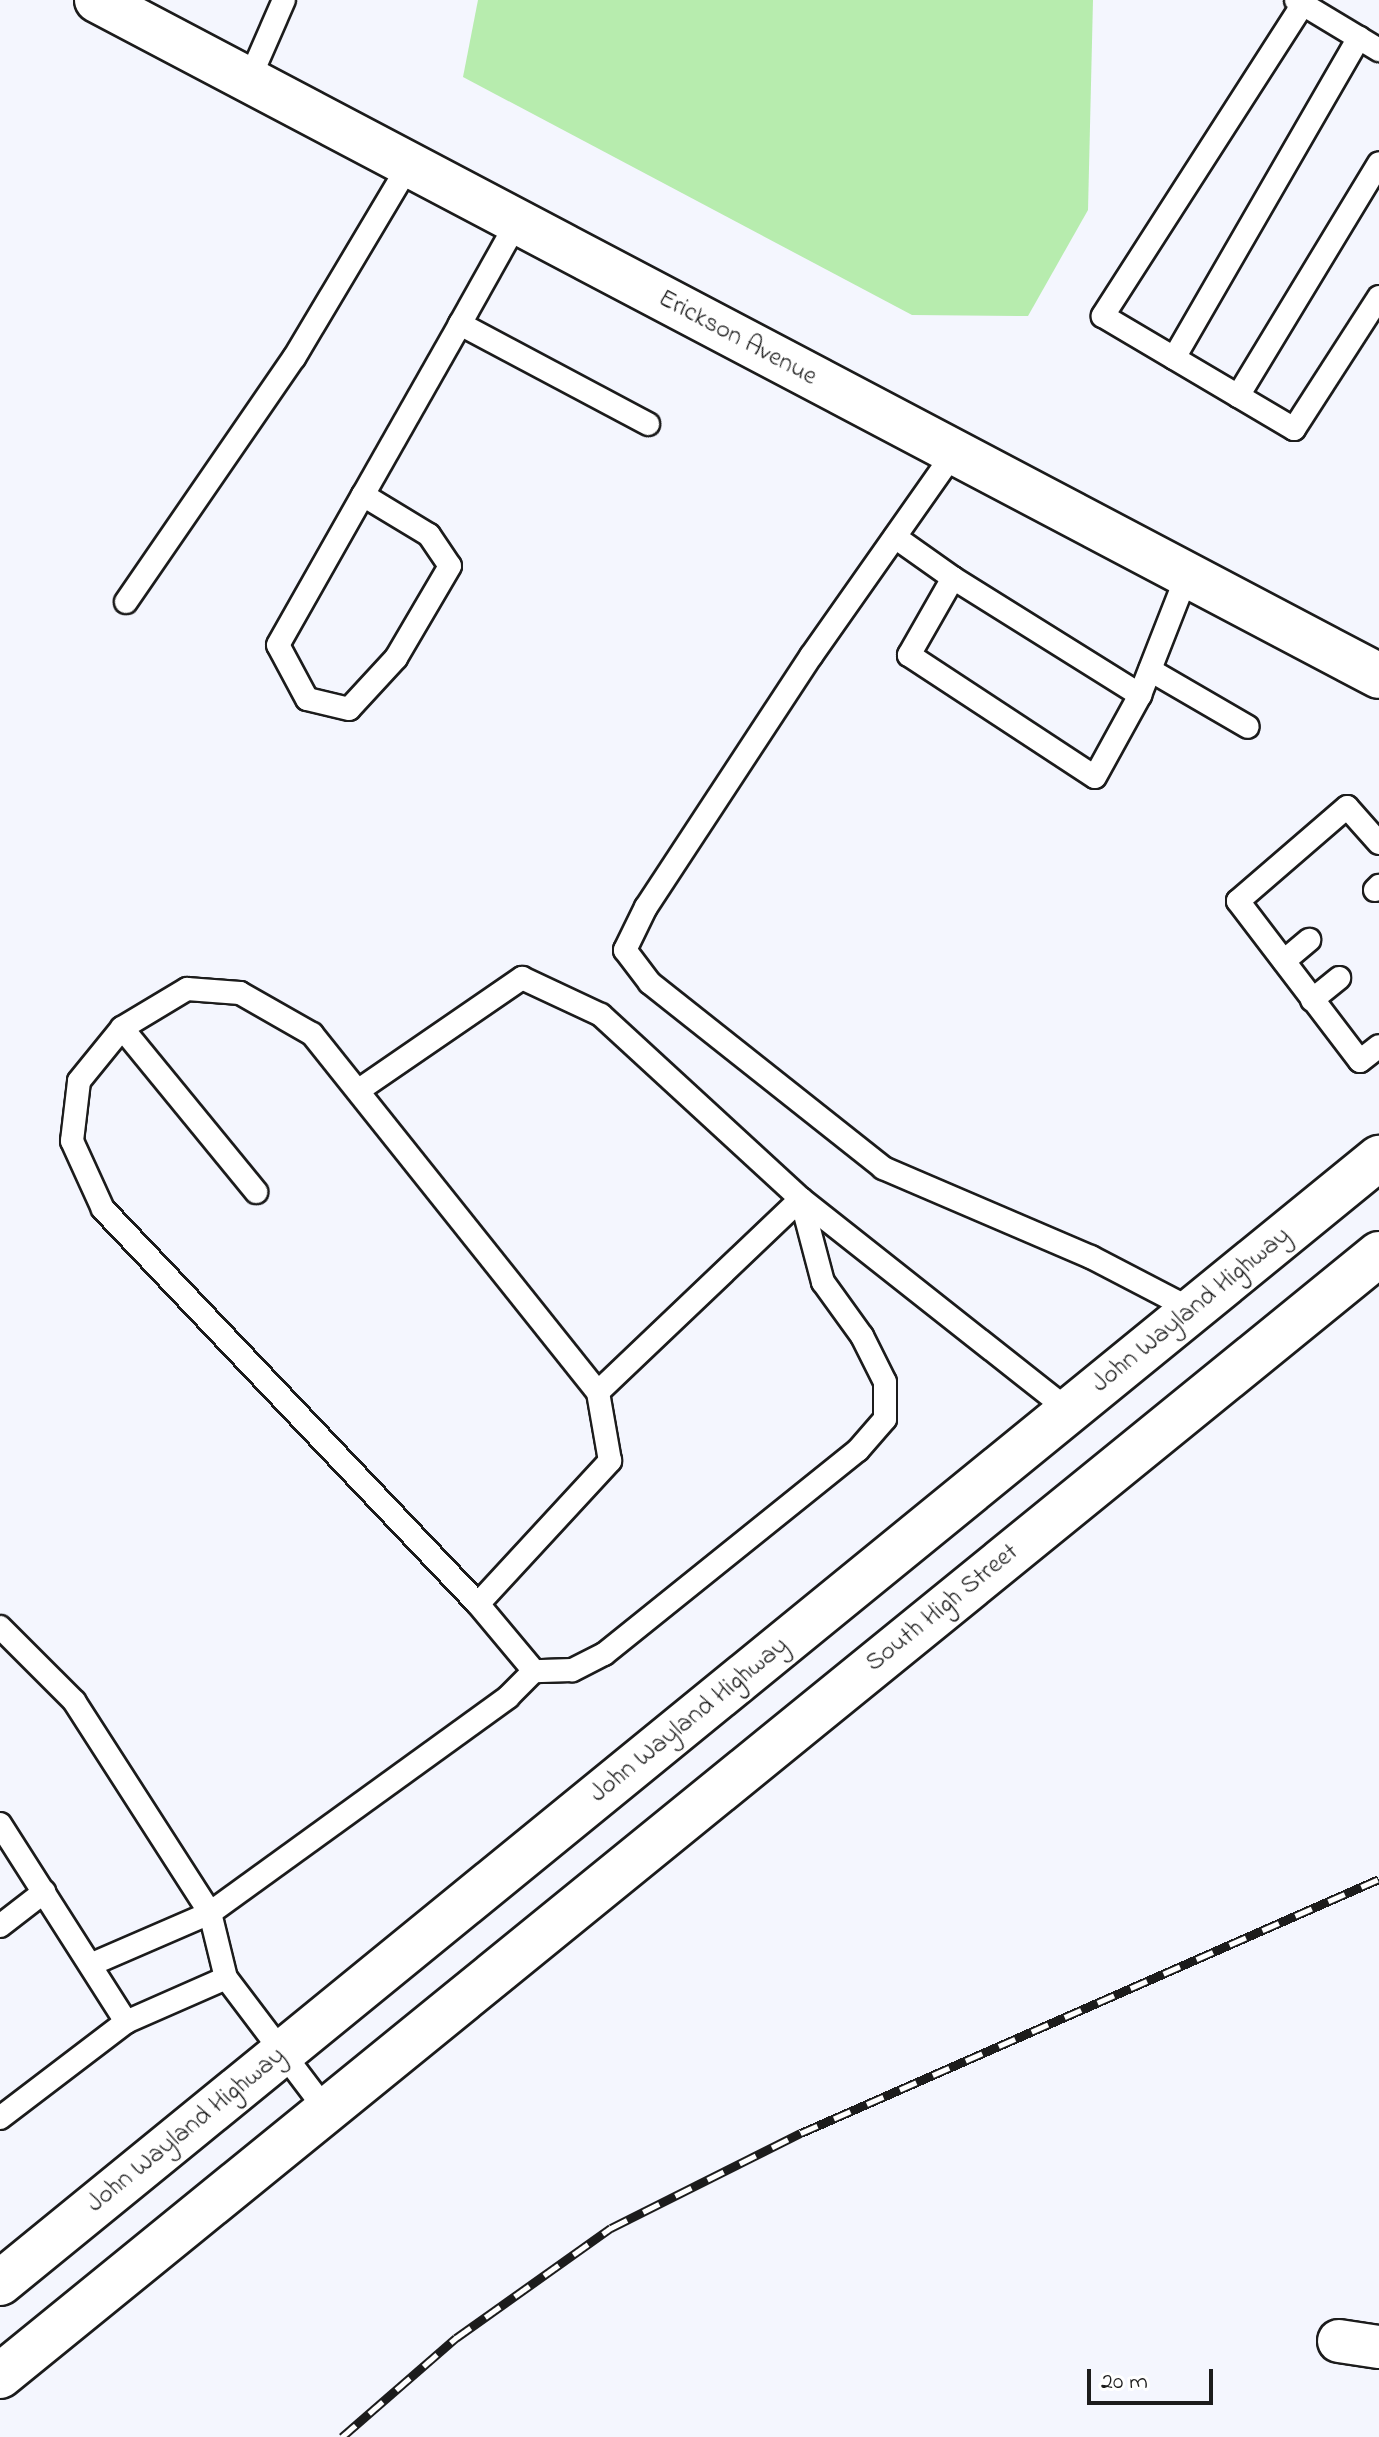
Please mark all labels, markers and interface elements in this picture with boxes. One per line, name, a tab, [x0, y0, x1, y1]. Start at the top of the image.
street label: Erickson Avenue	[652, 284, 822, 394]
street label: John Wayland Highway	[1086, 1221, 1298, 1401]
street label: South High Street	[860, 1538, 1026, 1680]
street label: John Wayland Highway	[584, 1631, 796, 1811]
street label: John Wayland Highway	[81, 2041, 293, 2221]
scale bar	[1091, 2353, 1217, 2403]
text: 20 m	[1101, 2365, 1148, 2400]

